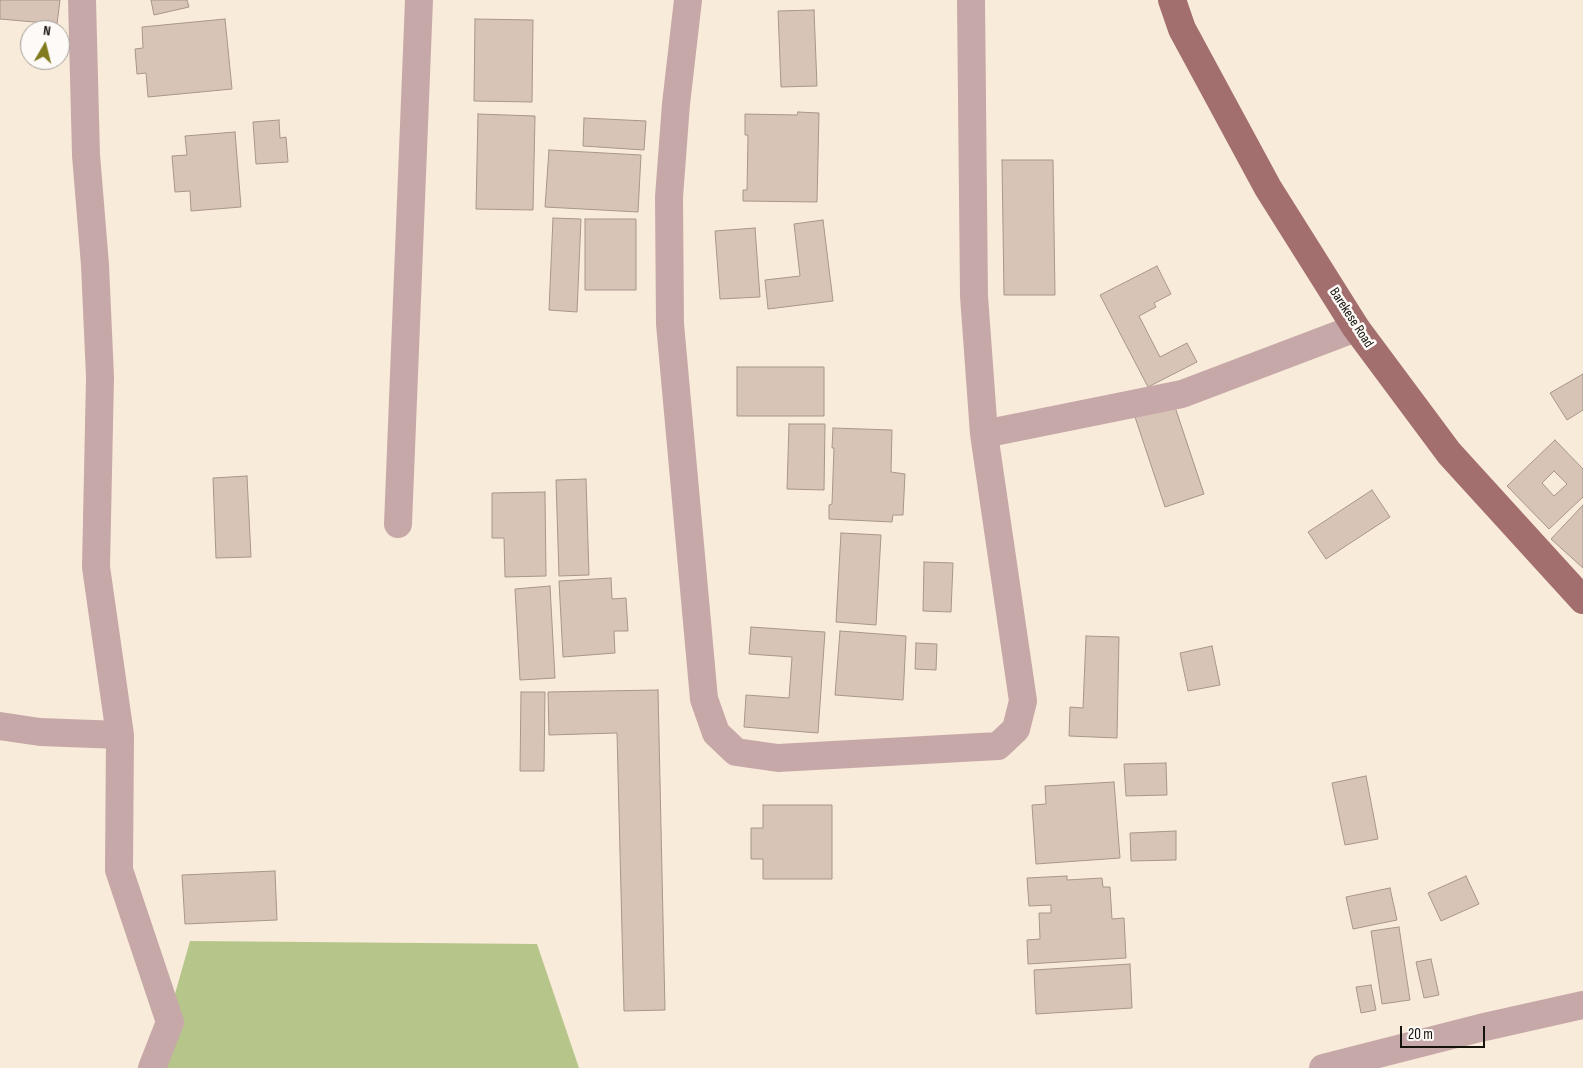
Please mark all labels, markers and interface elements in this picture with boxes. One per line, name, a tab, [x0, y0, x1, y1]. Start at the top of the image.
north arrow	[20, 20, 70, 70]
text: N	[42, 22, 52, 40]
street label: Barekese Road	[1325, 285, 1377, 351]
scale bar	[1403, 1016, 1488, 1048]
text: 20 m	[1408, 1025, 1433, 1044]

